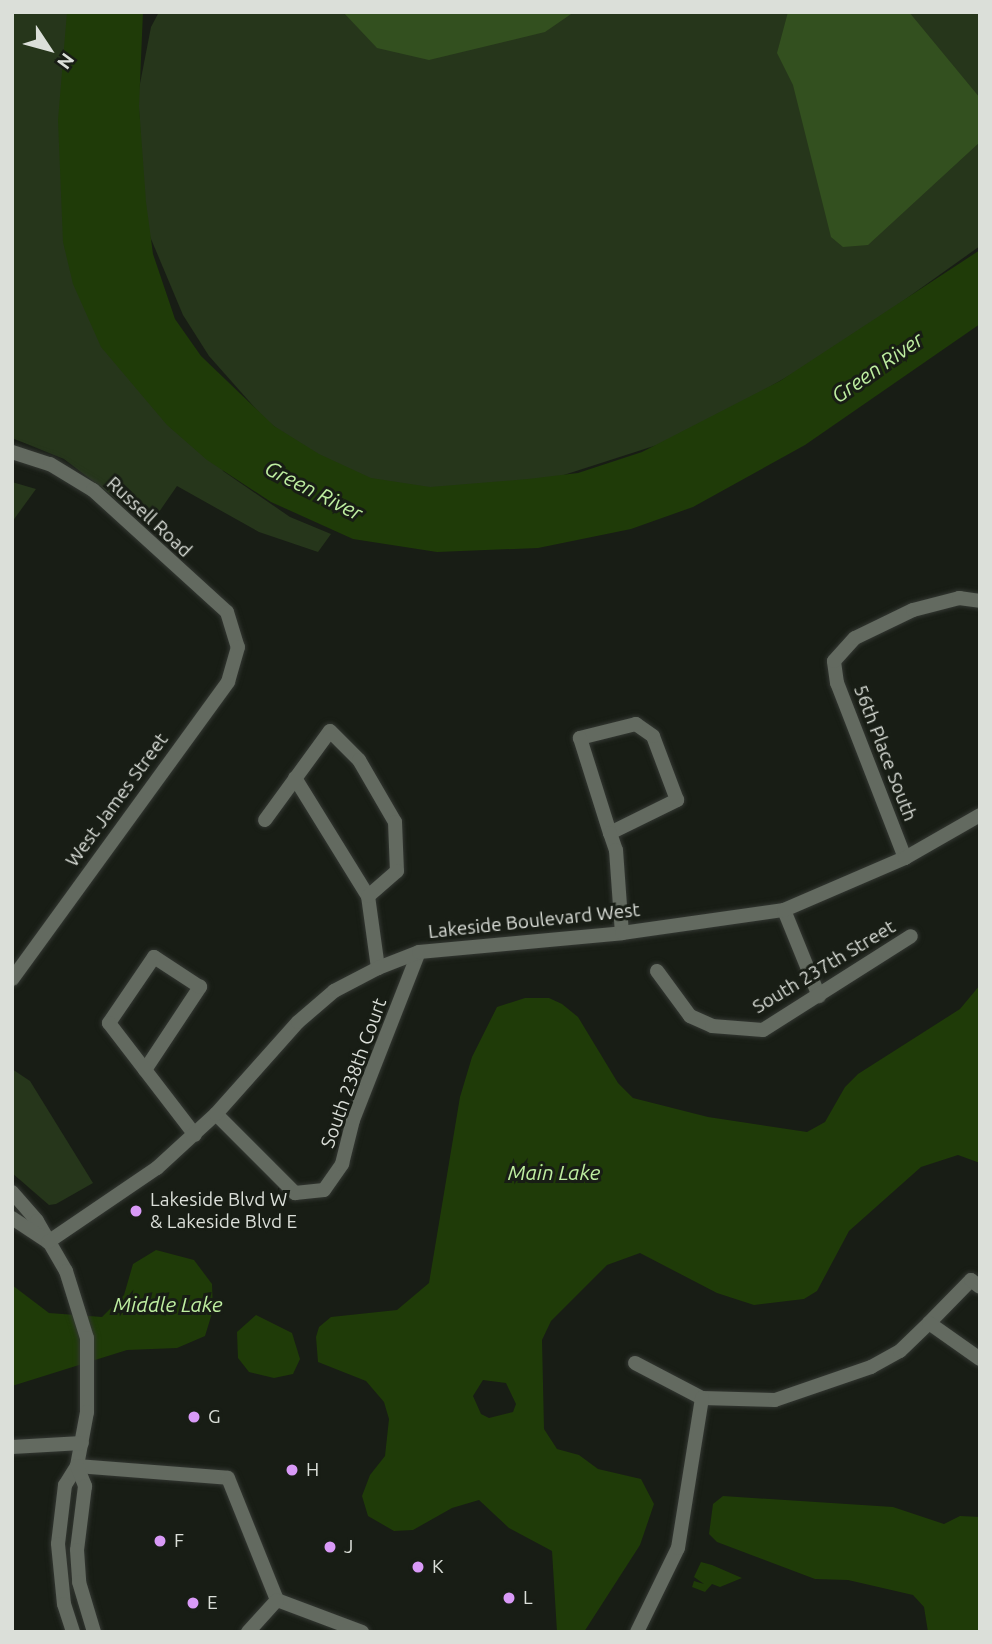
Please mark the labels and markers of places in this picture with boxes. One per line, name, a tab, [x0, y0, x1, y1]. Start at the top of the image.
place label: Lakeside Blvd W & Lakeside Blvd E	[150, 1189, 297, 1233]
marker: Lakeside Blvd W & Lakeside Blvd E	[128, 1203, 144, 1219]
place label: G	[208, 1406, 221, 1428]
marker: G	[186, 1409, 202, 1425]
place label: H	[306, 1459, 319, 1481]
marker: H	[284, 1462, 300, 1478]
place label: F	[174, 1530, 184, 1552]
marker: F	[152, 1533, 168, 1549]
place label: J	[344, 1536, 353, 1558]
marker: J	[322, 1539, 338, 1555]
place label: K	[432, 1556, 444, 1578]
marker: K	[410, 1559, 426, 1575]
place label: L	[523, 1587, 533, 1609]
marker: L	[501, 1590, 517, 1606]
place label: E	[207, 1592, 218, 1614]
marker: E	[185, 1595, 201, 1611]

